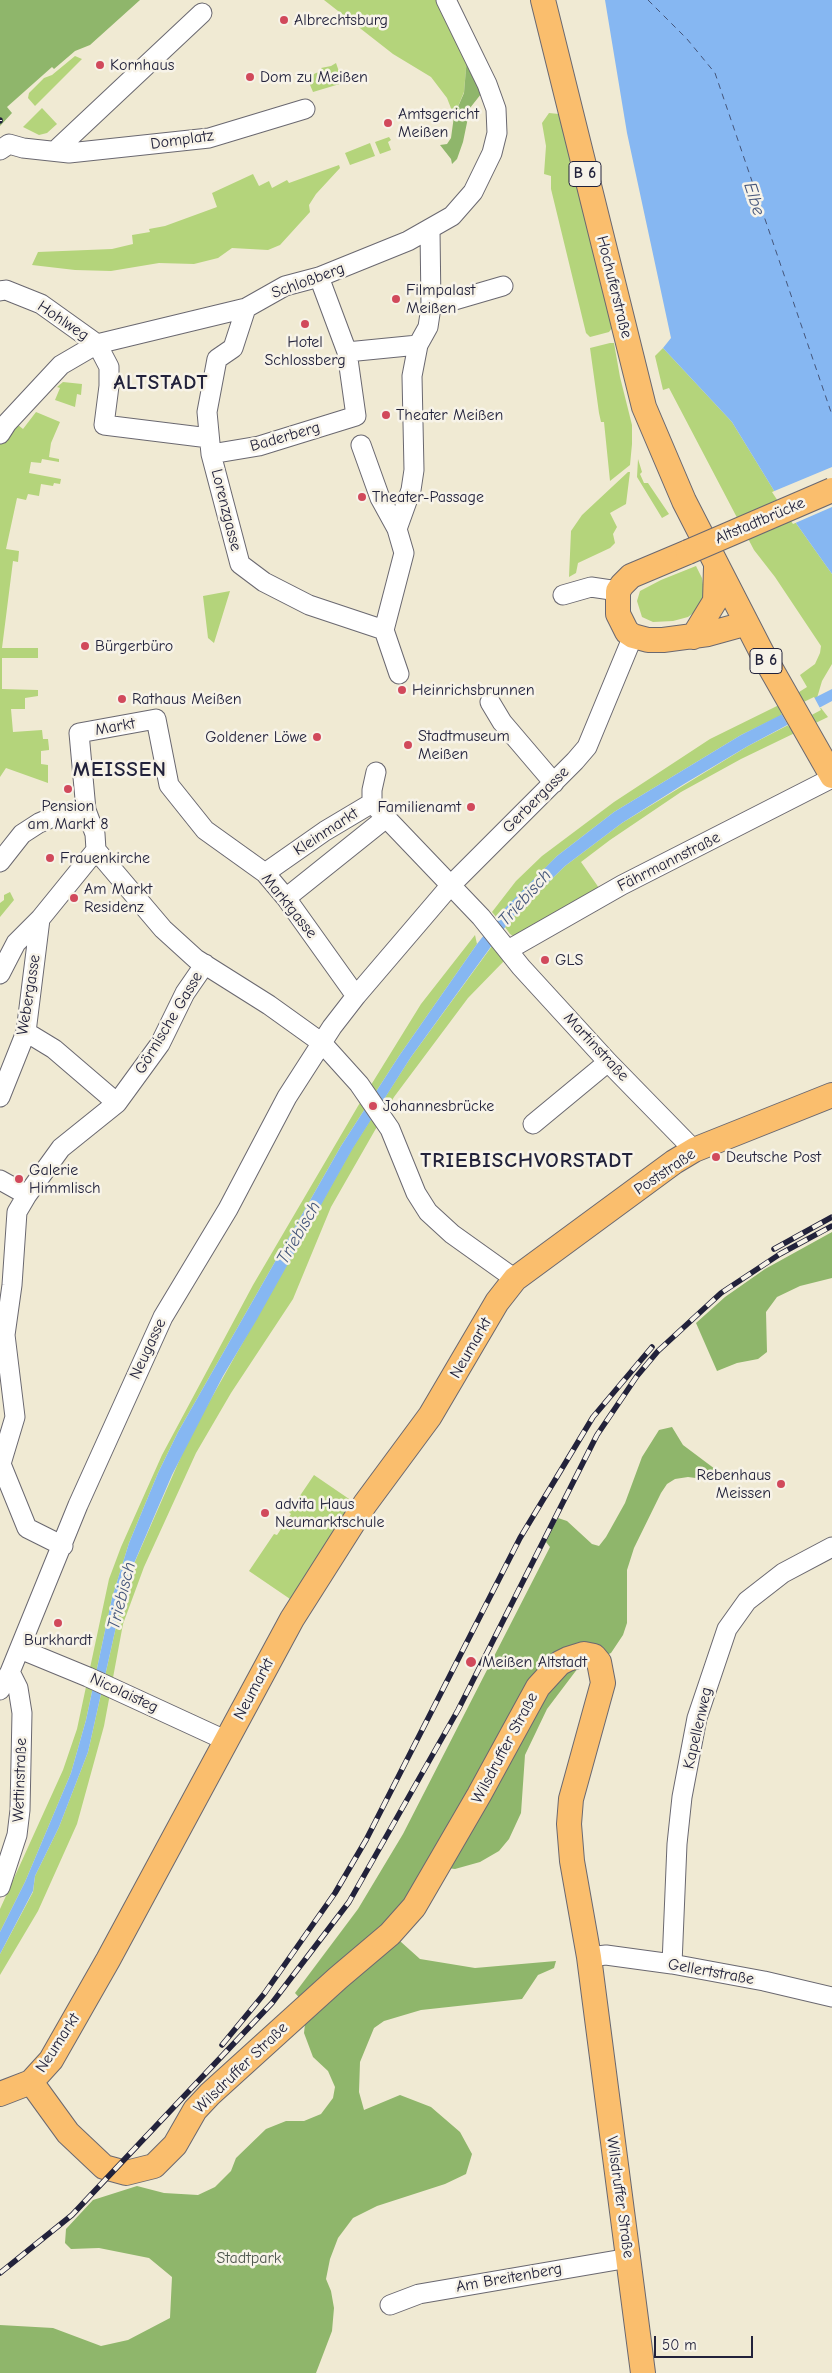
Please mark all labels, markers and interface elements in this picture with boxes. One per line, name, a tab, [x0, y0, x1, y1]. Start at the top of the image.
place label: Albrechtsburg	[294, 10, 388, 30]
marker: Albrechtsburg	[278, 14, 290, 26]
place label: Kornhaus	[110, 55, 174, 75]
marker: Kornhaus	[94, 59, 106, 71]
place label: Dom zu Meißen	[260, 67, 368, 87]
marker: Dom zu Meißen	[244, 71, 256, 83]
place label: Amtsgericht Meißen	[398, 104, 479, 142]
marker: Amtsgericht Meißen	[382, 117, 394, 129]
street label: Domplatz	[149, 126, 215, 154]
road number: B 6	[569, 162, 601, 186]
water label: Elbe	[739, 180, 769, 218]
street label: Hochuferstraße	[592, 234, 636, 340]
street label: Schloßberg	[269, 259, 347, 303]
place label: Filmpalast Meißen	[406, 280, 475, 318]
marker: Filmpalast Meißen	[390, 293, 402, 305]
street label: Hohlweg	[34, 297, 92, 345]
marker: Hotel Schlossberg	[299, 318, 311, 330]
place label: Hotel Schlossberg	[264, 332, 346, 370]
district label: ALTSTADT	[112, 370, 210, 396]
place label: Theater Meißen	[396, 405, 503, 425]
marker: Theater Meißen	[380, 409, 392, 421]
street label: Baderberg	[248, 418, 322, 456]
street label: Lorenzgasse	[207, 467, 245, 553]
place label: Theater-Passage	[372, 487, 484, 507]
marker: Theater-Passage	[356, 491, 368, 503]
street label: Altstadtbrücke	[712, 493, 808, 549]
place label: Bürgerbüro	[95, 636, 173, 656]
marker: Bürgerbüro	[79, 640, 91, 652]
road number: B 6	[750, 648, 782, 674]
place label: Heinrichsbrunnen	[412, 680, 535, 700]
marker: Heinrichsbrunnen	[396, 684, 408, 696]
place label: Rathaus Meißen	[132, 689, 242, 709]
marker: Rathaus Meißen	[116, 693, 128, 705]
street label: Markt	[93, 714, 137, 740]
place label: Stadtmuseum Meißen	[418, 726, 510, 764]
place label: Goldener Löwe	[205, 727, 307, 747]
marker: Goldener Löwe	[311, 731, 323, 743]
marker: Stadtmuseum Meißen	[402, 739, 414, 751]
district label: MEISSEN	[72, 757, 168, 783]
street label: Gerbergasse	[499, 763, 573, 837]
marker: Pension am Markt 8	[62, 783, 74, 795]
place label: Pension am Markt 8	[28, 796, 108, 834]
place label: Familienamt	[377, 797, 461, 817]
marker: Familienamt	[465, 801, 477, 813]
street label: Kleinmarkt	[290, 804, 362, 860]
street label: Fährmannstraße	[614, 828, 724, 896]
place label: Frauenkirche	[60, 848, 150, 868]
marker: Frauenkirche	[44, 852, 56, 864]
water label: Triebisch	[494, 865, 556, 931]
street label: Marktgasse	[257, 870, 321, 942]
place label: Am Markt Residenz	[84, 879, 152, 917]
marker: Am Markt Residenz	[68, 892, 80, 904]
place label: GLS	[555, 950, 583, 970]
street label: Webergasse	[13, 953, 45, 1037]
marker: GLS	[539, 954, 551, 966]
street label: Görnische Gasse	[131, 968, 207, 1078]
street label: Martinstraße	[559, 1009, 633, 1085]
place label: Johannesbrücke	[383, 1096, 494, 1116]
marker: Johannesbrücke	[367, 1100, 379, 1112]
street label: Poststraße	[631, 1145, 699, 1199]
place label: Deutsche Post	[726, 1147, 821, 1167]
district label: TRIEBISCHVORSTADT	[418, 1148, 636, 1174]
marker: Deutsche Post	[710, 1151, 722, 1163]
place label: Galerie Himmlisch	[29, 1160, 101, 1198]
marker: Galerie Himmlisch	[13, 1173, 25, 1185]
water label: Triebisch	[272, 1198, 326, 1268]
street label: Neumarkt	[446, 1314, 496, 1382]
street label: Neugasse	[126, 1316, 170, 1382]
place label: Rebenhaus Meissen	[697, 1465, 771, 1503]
marker: Rebenhaus Meissen	[775, 1478, 787, 1490]
place label: advita Haus Neumarktschule	[275, 1494, 384, 1532]
marker: advita Haus Neumarktschule	[259, 1507, 271, 1519]
water label: Triebisch	[103, 1560, 141, 1632]
marker: Burkhardt	[52, 1617, 64, 1629]
place label: Burkhardt	[24, 1630, 92, 1650]
place label: Meißen Altstadt	[482, 1652, 587, 1672]
street label: Neumarkt	[230, 1655, 278, 1723]
marker: Meißen Altstadt	[464, 1655, 478, 1669]
street label: Nicolaisteg	[87, 1669, 161, 1717]
street label: Kapellenweg	[679, 1685, 717, 1771]
street label: Wilsdruffer Straße	[468, 1689, 542, 1807]
street label: Wettinstraße	[9, 1737, 31, 1823]
street label: Gellertstraße	[666, 1955, 756, 1989]
street label: Neumarkt	[32, 2010, 84, 2076]
street label: Wilsdruffer Straße	[190, 2018, 292, 2118]
street label: Wilsdruffer Straße	[602, 2135, 638, 2259]
park label: Stadtpark	[216, 2248, 282, 2268]
street label: Am Breitenberg	[454, 2259, 564, 2297]
scale bar	[657, 2326, 756, 2358]
text: 50 m	[662, 2336, 697, 2354]

